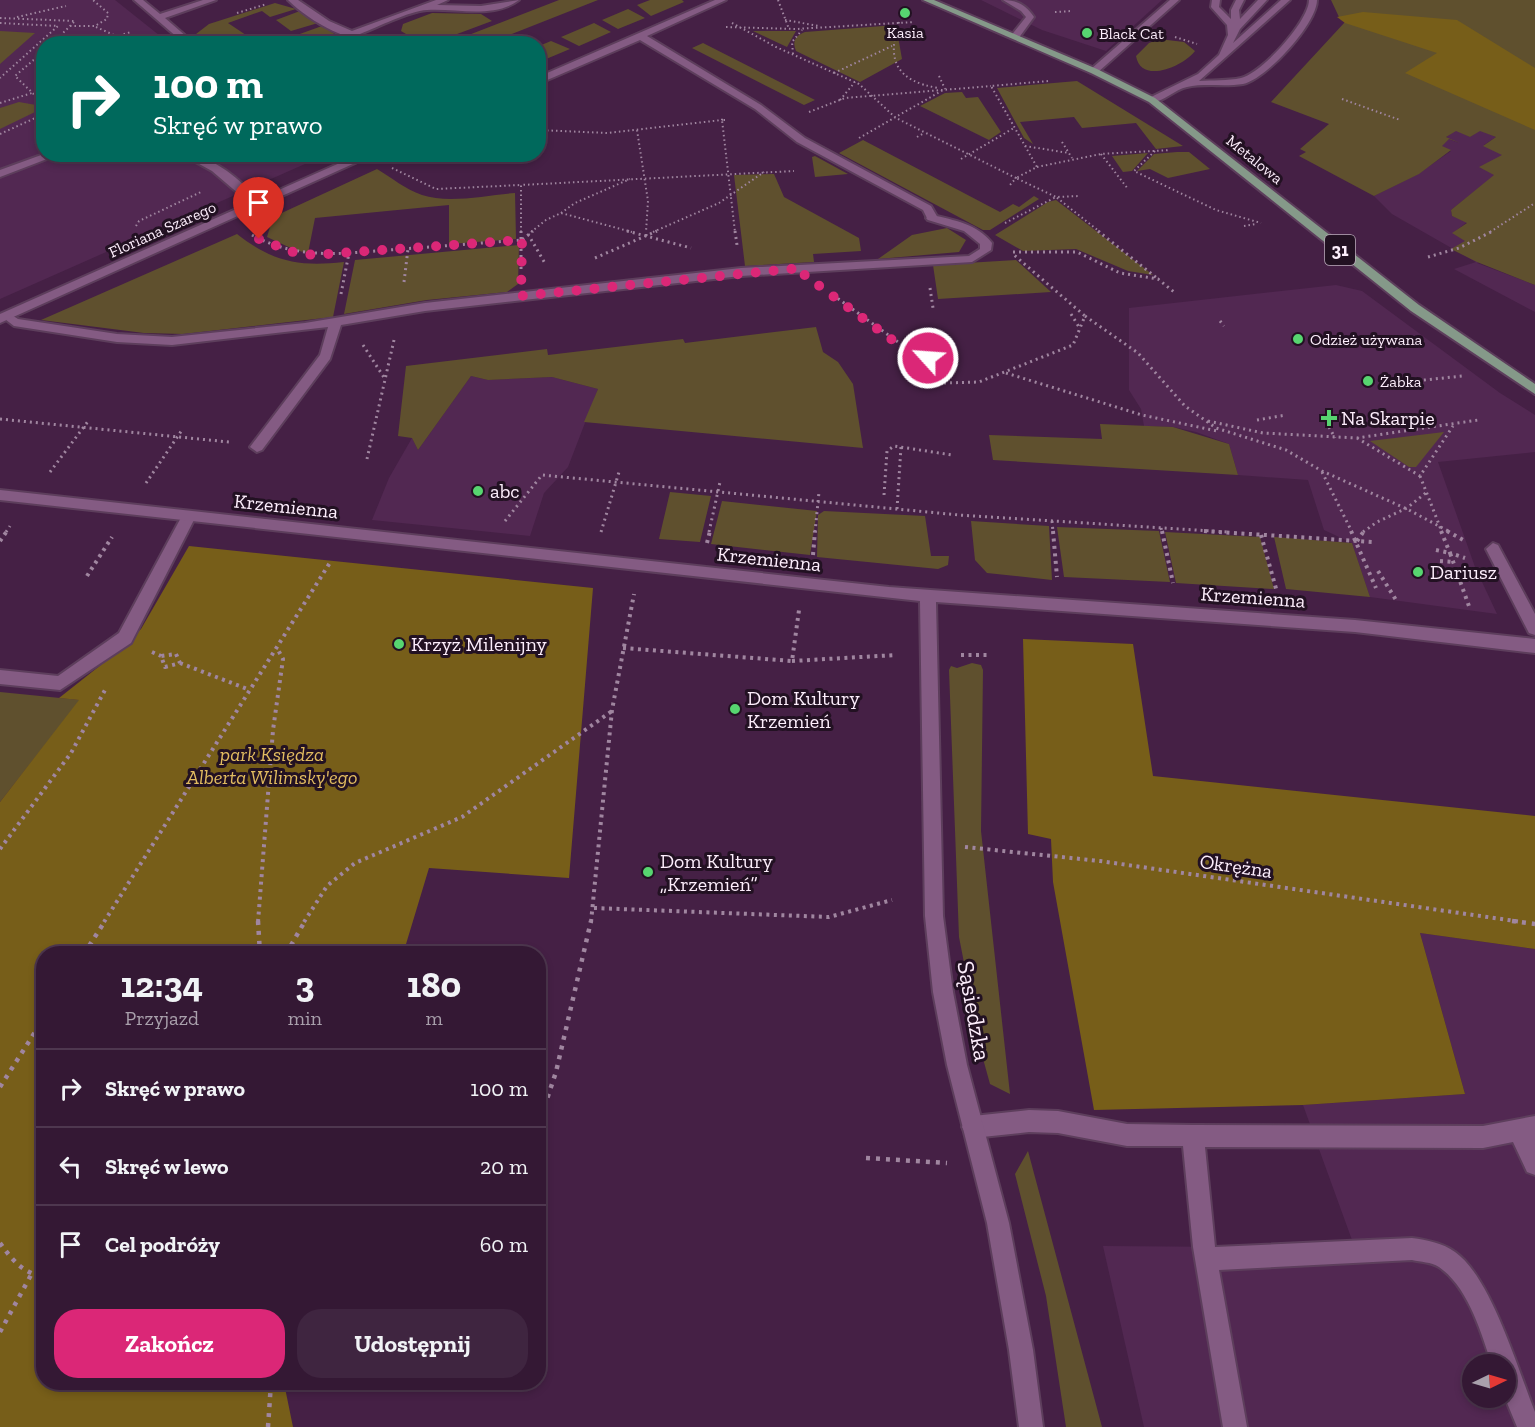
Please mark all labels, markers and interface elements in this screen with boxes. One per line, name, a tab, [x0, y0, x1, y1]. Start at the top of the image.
marker: Kasia	[898, 6, 912, 20]
place label: Kasia	[886, 23, 924, 42]
place label: Black Cat	[1099, 24, 1164, 43]
marker: Black Cat	[1080, 26, 1094, 40]
text: 100 m	[153, 58, 263, 109]
icon: right	[54, 60, 132, 138]
text: Skręć w prawo	[153, 109, 323, 141]
street label: Metalowa	[1223, 131, 1287, 188]
pin	[233, 177, 284, 239]
icon: arrive	[242, 186, 275, 219]
street label: Floriana Szarego	[106, 197, 219, 262]
road number: 31	[1325, 235, 1355, 265]
position arrow	[896, 326, 960, 390]
place label: Odzież używana	[1310, 330, 1423, 349]
marker: Odzież używana	[1291, 332, 1305, 346]
place label: Żabka	[1380, 372, 1422, 391]
marker: Żabka	[1361, 374, 1375, 388]
place label: Na Skarpie	[1341, 406, 1435, 430]
marker: Na Skarpie	[1322, 411, 1336, 425]
place label: abc	[490, 479, 520, 503]
marker: abc	[471, 484, 485, 498]
street label: Krzemienna	[233, 489, 340, 523]
street label: Krzemienna	[716, 542, 823, 576]
place label: Dariusz	[1430, 560, 1497, 584]
marker: Dariusz	[1411, 565, 1425, 579]
street label: Krzemienna	[1200, 581, 1306, 613]
place label: Krzyż Milenijny	[411, 632, 548, 656]
marker: Krzyż Milenijny	[392, 637, 406, 651]
place label: Dom Kultury Krzemień	[747, 686, 860, 733]
marker: Dom Kultury Krzemień	[728, 702, 742, 716]
park label: park Księdza Alberta Wilimsky'ego	[185, 742, 358, 789]
place label: Dom Kultury „Krzemień”	[660, 849, 773, 896]
street label: Okrężna	[1198, 849, 1274, 883]
marker: Dom Kultury „Krzemień”	[641, 865, 655, 879]
street label: Sąsiedzka	[951, 959, 998, 1064]
text: 12:34	[121, 963, 203, 1006]
text: 3	[295, 963, 315, 1006]
text: 180	[407, 963, 461, 1006]
text: Przyjazd	[125, 1006, 199, 1030]
text: min	[288, 1006, 322, 1030]
text: m	[425, 1006, 443, 1030]
icon: right	[54, 1072, 87, 1105]
text: Skręć w prawo	[105, 1075, 245, 1102]
text: 100 m	[470, 1075, 528, 1102]
icon: left	[54, 1150, 87, 1183]
text: Skręć w lewo	[105, 1153, 229, 1180]
text: 20 m	[480, 1153, 528, 1180]
icon: arrive	[54, 1228, 87, 1261]
text: Cel podróży	[105, 1231, 220, 1258]
text: 60 m	[480, 1231, 528, 1258]
button: Zakończ	[54, 1309, 285, 1378]
button: Udostępnij	[297, 1309, 528, 1378]
north arrow	[1462, 1354, 1516, 1408]
map controls	[1462, 1354, 1516, 1408]

